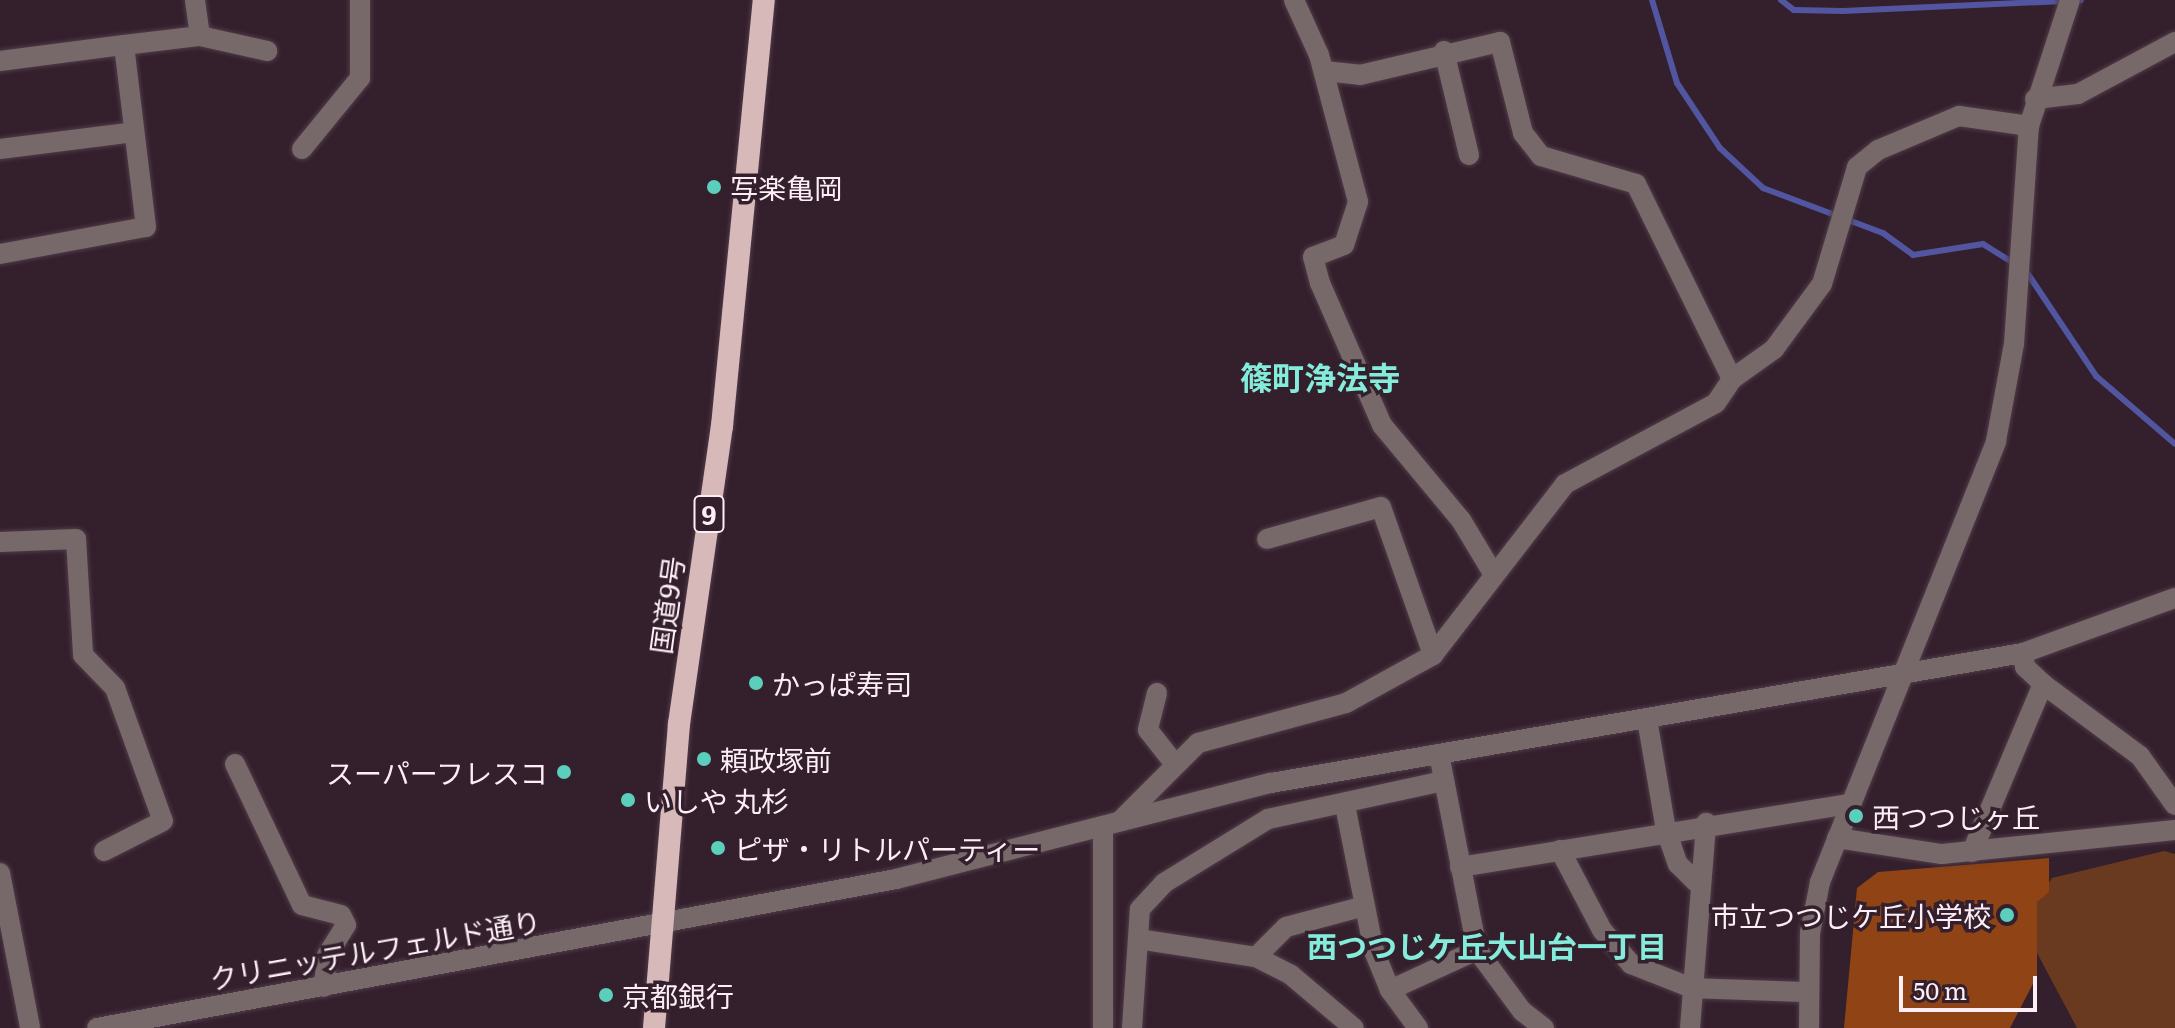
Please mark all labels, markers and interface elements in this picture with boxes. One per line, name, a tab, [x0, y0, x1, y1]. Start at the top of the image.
place label: 写楽亀岡	[730, 170, 842, 204]
marker: 写楽亀岡	[705, 178, 723, 196]
district label: 篠町浄法寺	[1240, 357, 1400, 395]
road number: 9	[693, 492, 725, 536]
street label: 国道9号	[642, 554, 690, 656]
place label: かっぱ寿司	[772, 666, 912, 700]
marker: かっぱ寿司	[747, 674, 765, 692]
place label: 頼政塚前	[720, 742, 832, 776]
marker: 頼政塚前	[695, 750, 713, 768]
place label: スーパーフレスコ	[324, 755, 548, 789]
marker: スーパーフレスコ	[555, 763, 573, 781]
place label: いしや 丸杉	[644, 783, 790, 817]
marker: いしや 丸杉	[619, 791, 637, 809]
place label: 西つつじヶ丘	[1872, 799, 2040, 833]
marker: 西つつじヶ丘	[1847, 807, 1865, 825]
place label: ピザ・リトルパーティー	[734, 831, 1042, 865]
marker: ピザ・リトルパーティー	[709, 839, 727, 857]
place label: 市立つつじケ丘小学校	[1711, 898, 1991, 932]
street label: クリニッテルフェルド通り	[207, 903, 543, 995]
marker: 市立つつじケ丘小学校	[1998, 906, 2016, 924]
district label: 西つつじケ丘大山台一丁目	[1307, 927, 1667, 963]
scale bar	[1903, 960, 2041, 1010]
text: 50 m	[1913, 972, 1967, 1007]
place label: 京都銀行	[622, 978, 734, 1012]
marker: 京都銀行	[597, 986, 615, 1004]

